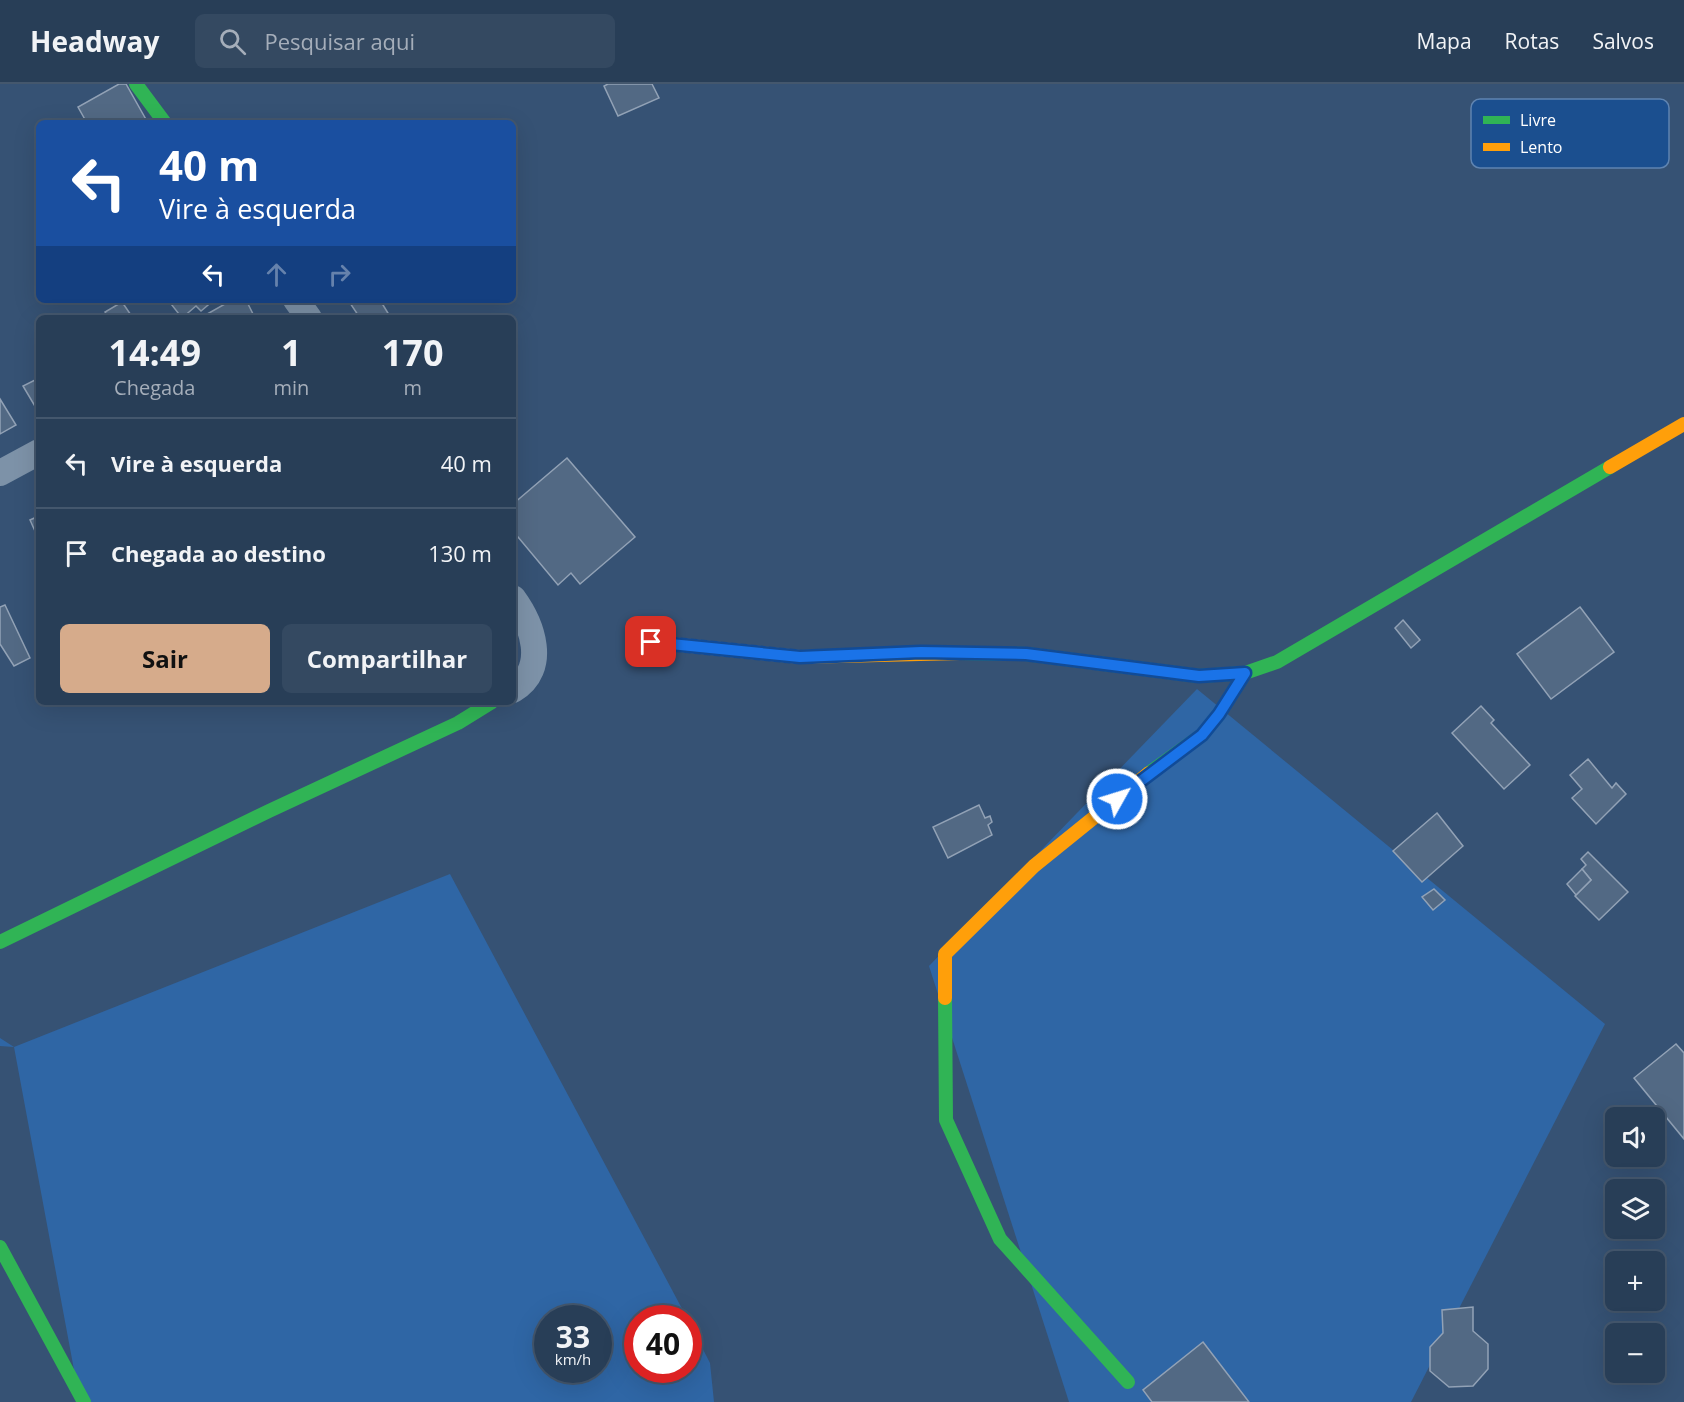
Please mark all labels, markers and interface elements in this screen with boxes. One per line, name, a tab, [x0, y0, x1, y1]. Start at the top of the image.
search box	[195, 14, 615, 68]
text: Headway	[30, 22, 159, 60]
icon: search	[216, 25, 249, 58]
text: Pesquisar aqui	[264, 26, 415, 56]
text: Mapa	[1417, 27, 1472, 55]
text: Rotas	[1505, 27, 1559, 55]
text: Salvos	[1592, 27, 1654, 55]
legend	[1471, 99, 1669, 168]
text: Livre	[1520, 109, 1556, 131]
text: 40 m	[159, 136, 259, 193]
text: Lento	[1520, 136, 1562, 158]
icon: left	[60, 144, 138, 222]
text: Vire à esquerda	[159, 190, 356, 227]
icon: left	[197, 258, 230, 291]
icon: ahead	[260, 258, 293, 291]
icon: right	[323, 258, 356, 291]
text: 14:49	[108, 328, 201, 377]
text: 1	[281, 328, 302, 377]
text: 170	[382, 328, 444, 377]
text: Chegada	[114, 374, 195, 401]
text: min	[273, 374, 309, 401]
text: m	[403, 374, 422, 401]
icon: left	[60, 447, 93, 480]
text: Vire à esquerda	[111, 448, 282, 478]
text: 40 m	[441, 448, 492, 478]
icon: arrive	[60, 537, 93, 570]
text: Chegada ao destino	[111, 538, 326, 568]
text: 130 m	[428, 538, 492, 568]
pin	[625, 616, 676, 667]
button: Sair	[60, 624, 270, 693]
button: Compartilhar	[282, 624, 492, 693]
icon: arrive	[634, 625, 667, 658]
position arrow	[1085, 767, 1149, 831]
map controls	[1605, 1107, 1665, 1383]
button: sound	[1605, 1107, 1665, 1167]
button: layers	[1605, 1179, 1665, 1239]
button: +	[1605, 1251, 1665, 1311]
speed limit sign: 40	[624, 1305, 702, 1383]
text: 33	[556, 1316, 590, 1357]
button: −	[1605, 1323, 1665, 1383]
text: km/h	[555, 1349, 591, 1369]

